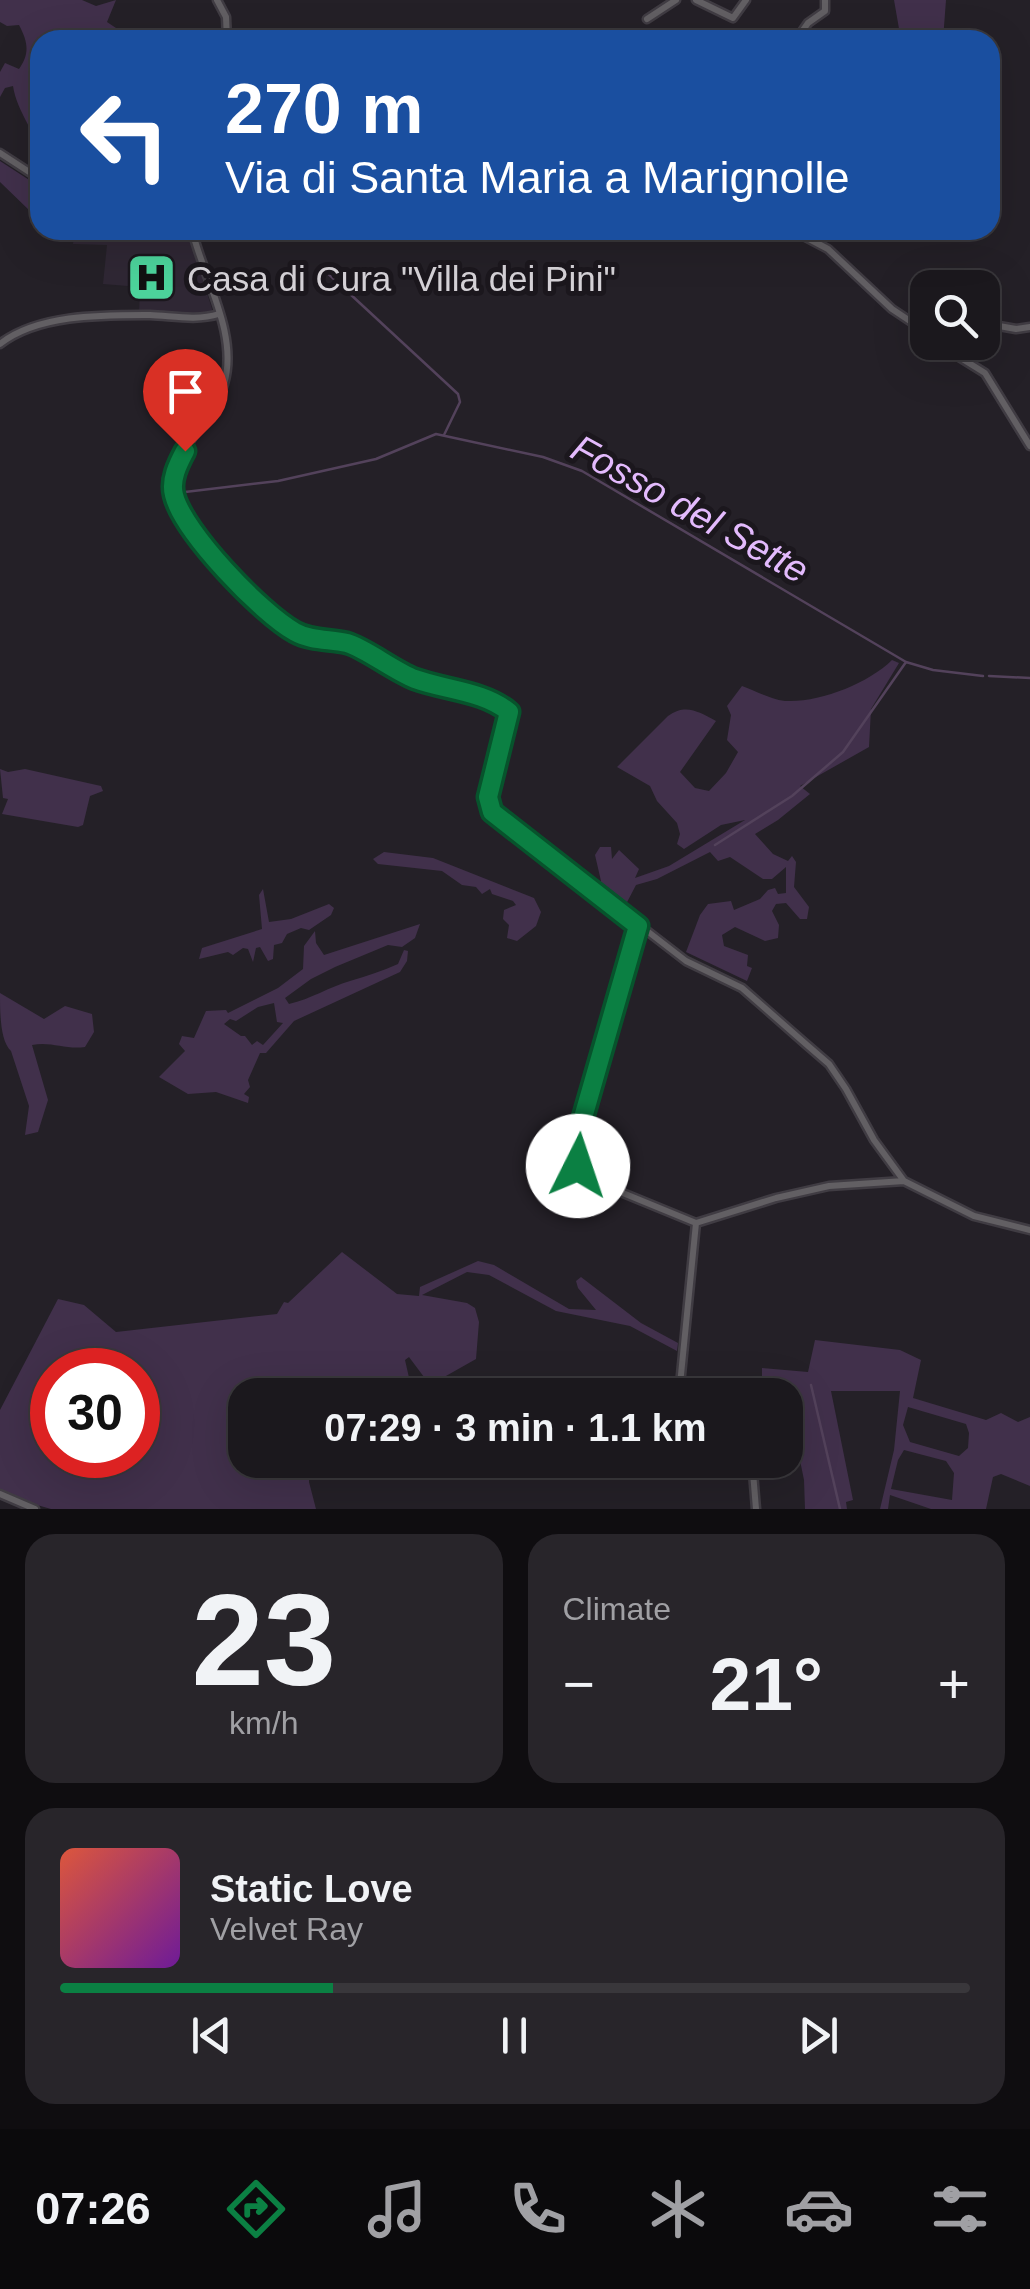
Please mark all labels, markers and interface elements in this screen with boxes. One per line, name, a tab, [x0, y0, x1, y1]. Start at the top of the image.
icon: left	[60, 70, 190, 200]
text: 270 m	[225, 70, 423, 148]
text: Via di Santa Maria a Marignolle	[225, 152, 850, 203]
hospital icon: Casa di Cura "Villa dei Pini"	[126, 252, 178, 304]
place label: Casa di Cura "Villa dei Pini"	[187, 259, 616, 298]
map controls	[910, 270, 1000, 360]
button: search	[910, 270, 1000, 360]
pin	[143, 349, 228, 452]
icon: arrive	[158, 364, 213, 419]
water label: Fosso del Sette	[564, 427, 816, 591]
position arrow	[526, 1114, 630, 1218]
speed limit sign: 30	[30, 1348, 160, 1478]
text: 07:29 · 3 min · 1.1 km	[324, 1407, 707, 1449]
text: 23	[191, 1567, 336, 1713]
text: Climate	[563, 1591, 671, 1627]
text: 21°	[710, 1642, 823, 1726]
text: −	[563, 1653, 595, 1715]
text: +	[938, 1653, 970, 1715]
text: km/h	[229, 1705, 298, 1741]
text: Static Love	[210, 1868, 413, 1910]
text: Velvet Ray	[210, 1911, 363, 1947]
icon: previous	[184, 2008, 239, 2063]
icon: pause	[487, 2008, 542, 2063]
icon: next	[791, 2008, 846, 2063]
icon: directions	[221, 2174, 291, 2244]
icon: music	[362, 2174, 432, 2244]
icon: phone	[503, 2174, 573, 2244]
icon: climate	[643, 2174, 713, 2244]
icon: car	[784, 2174, 854, 2244]
icon: filters	[925, 2174, 995, 2244]
text: 07:26	[35, 2183, 150, 2234]

